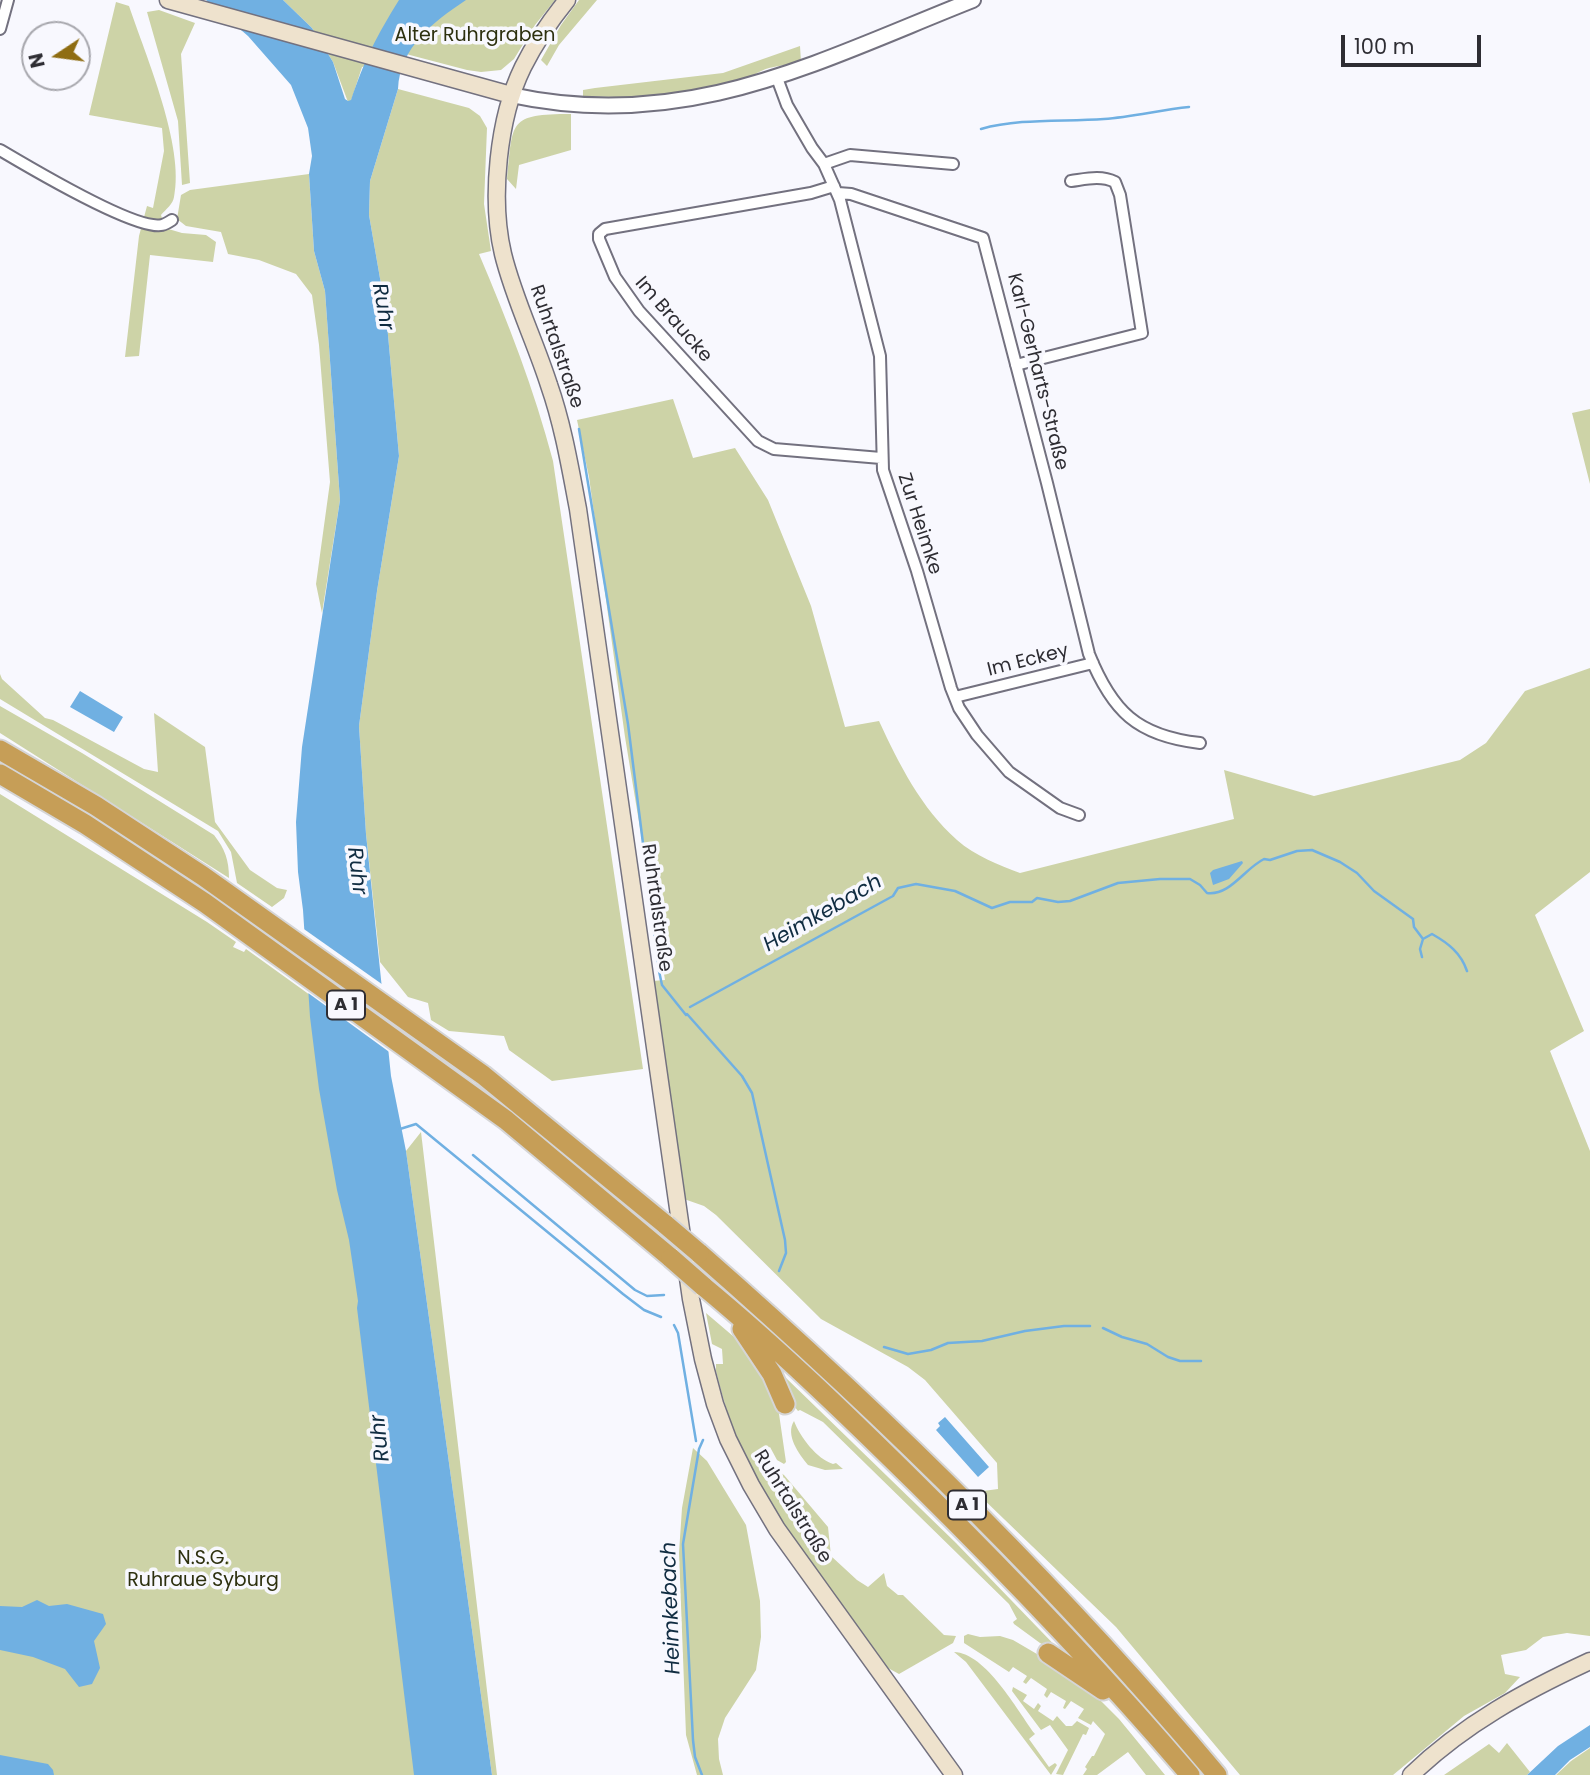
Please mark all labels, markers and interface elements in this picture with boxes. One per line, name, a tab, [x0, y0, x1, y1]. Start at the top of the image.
north arrow	[21, 21, 91, 91]
scale bar	[1345, 21, 1485, 65]
park label: Alter Ruhrgraben	[395, 25, 555, 47]
text: 100 m	[1354, 32, 1414, 61]
text: N	[22, 50, 52, 70]
street label: Karl-Gerharts-Straße	[1001, 271, 1073, 473]
street label: Im Braucke	[630, 272, 716, 368]
water label: Ruhr	[365, 281, 399, 333]
street label: Ruhrtalstraße	[524, 282, 588, 412]
street label: Zur Heimke	[892, 470, 946, 578]
street label: Im Eckey	[985, 640, 1071, 682]
street label: Ruhrtalstraße	[636, 843, 676, 973]
water label: Ruhr	[341, 846, 371, 896]
water label: Heimkebach	[759, 870, 887, 958]
road number: A 1	[327, 990, 365, 1020]
water label: Ruhr	[366, 1413, 396, 1463]
street label: Ruhrtalstraße	[748, 1446, 836, 1568]
road number: A 1	[948, 1490, 986, 1520]
water label: Heimkebach	[657, 1541, 687, 1675]
park label: N.S.G. Ruhraue Syburg	[127, 1548, 279, 1592]

